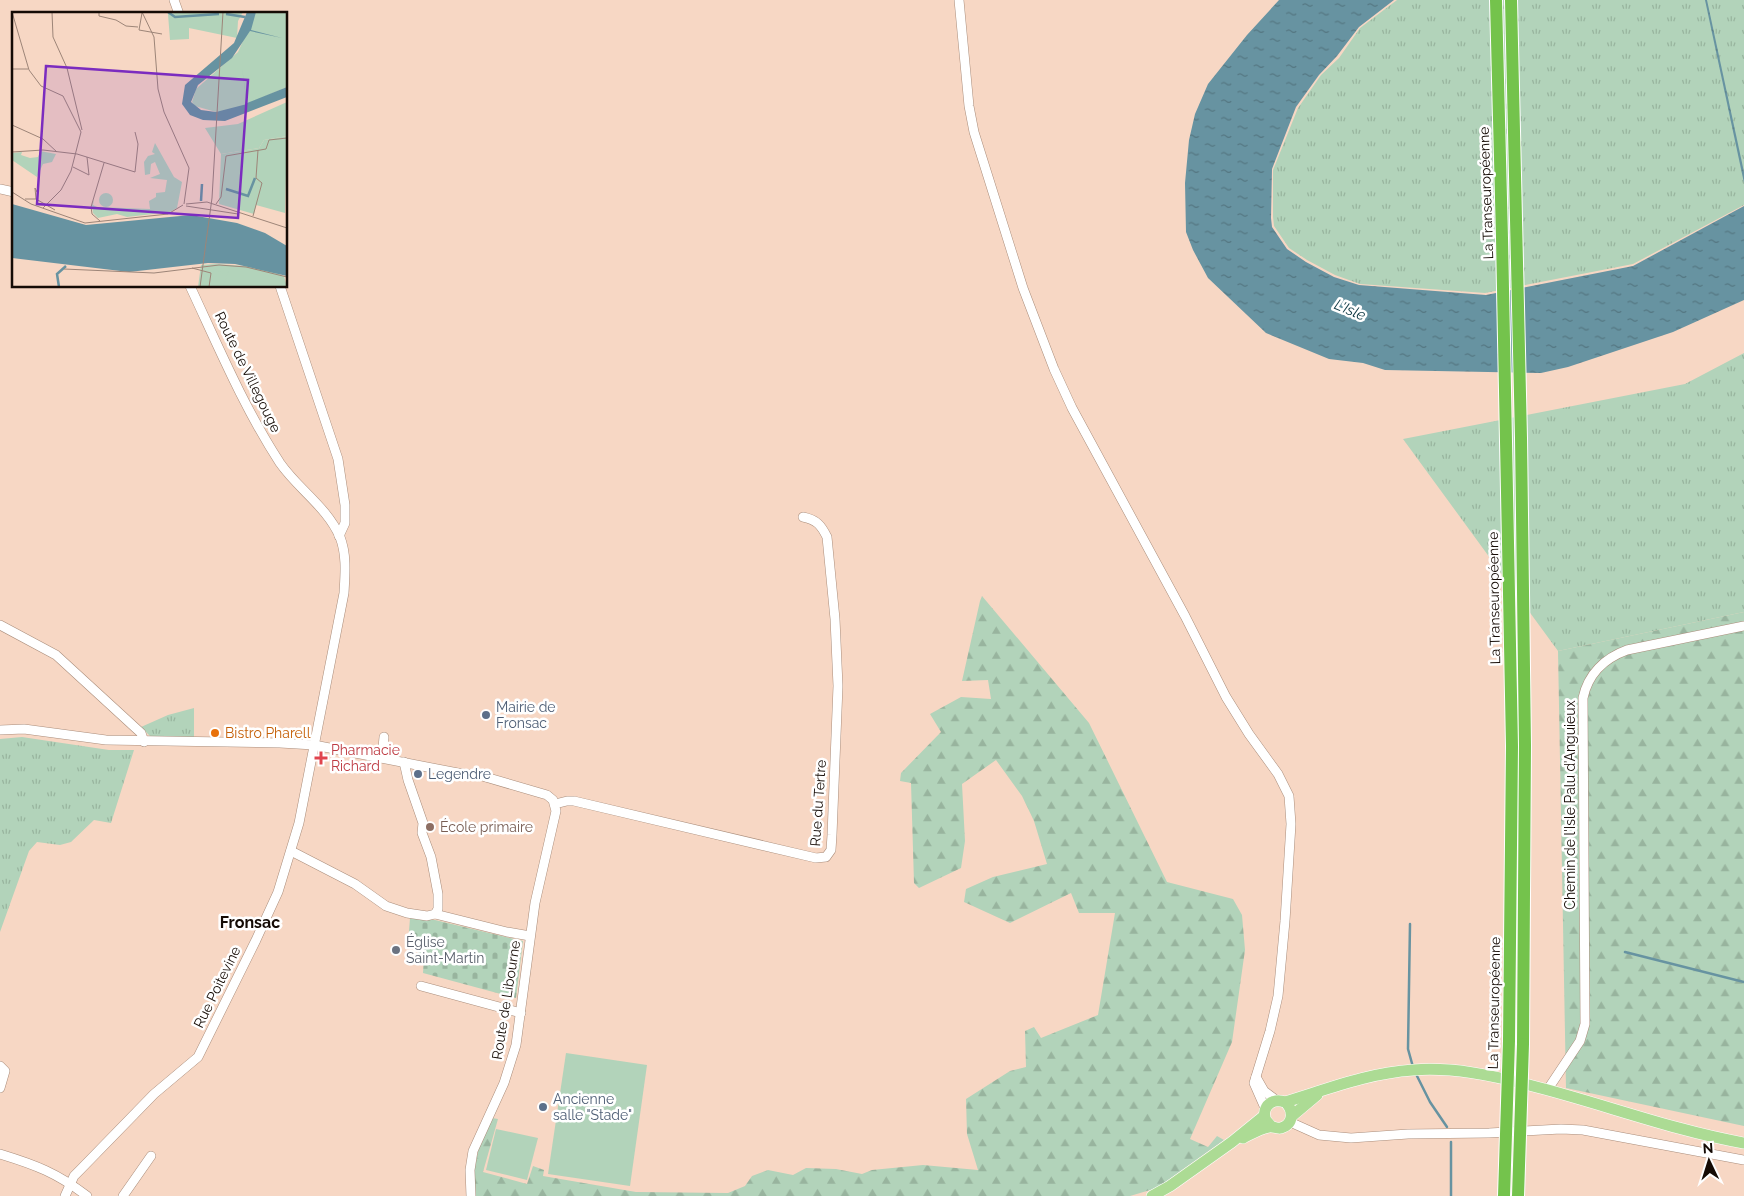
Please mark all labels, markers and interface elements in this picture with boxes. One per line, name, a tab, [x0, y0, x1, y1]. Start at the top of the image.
inset map	[12, 12, 288, 288]
street label: La Transeuropéenne	[1476, 126, 1496, 260]
water label: L'Isle	[1332, 295, 1368, 325]
street label: Route de Villegouge	[212, 309, 284, 435]
street label: La Transeuropéenne	[1485, 531, 1503, 665]
place label: Mairie de Fronsac	[496, 699, 556, 731]
street label: Chemin de l'Isle Palu d’Anguieux	[1562, 700, 1578, 910]
marker: Mairie de Fronsac	[480, 709, 492, 721]
place label: Bistro Pharell	[225, 725, 311, 741]
marker: Bistro Pharell	[209, 727, 221, 739]
place label: Pharmacie Richard	[331, 742, 400, 774]
marker: Pharmacie Richard	[315, 752, 327, 764]
street label: Rue du Tertre	[807, 759, 829, 847]
place label: Legendre	[428, 766, 491, 782]
marker: Legendre	[412, 768, 424, 780]
place label: École primaire	[440, 818, 533, 835]
marker: École primaire	[424, 821, 436, 833]
district label: Fronsac	[220, 913, 280, 932]
place label: Église Saint-Martin	[406, 933, 485, 966]
street label: La Transeuropéenne	[1485, 936, 1503, 1070]
street label: Route de Libourne	[489, 939, 523, 1061]
street label: Rue Poitevine	[190, 944, 244, 1030]
marker: Église Saint-Martin	[390, 944, 402, 956]
place label: Ancienne salle "Stade"	[553, 1091, 632, 1123]
marker: Ancienne salle "Stade"	[537, 1101, 549, 1113]
north arrow	[1684, 1136, 1734, 1186]
text: N	[1702, 1140, 1714, 1156]

